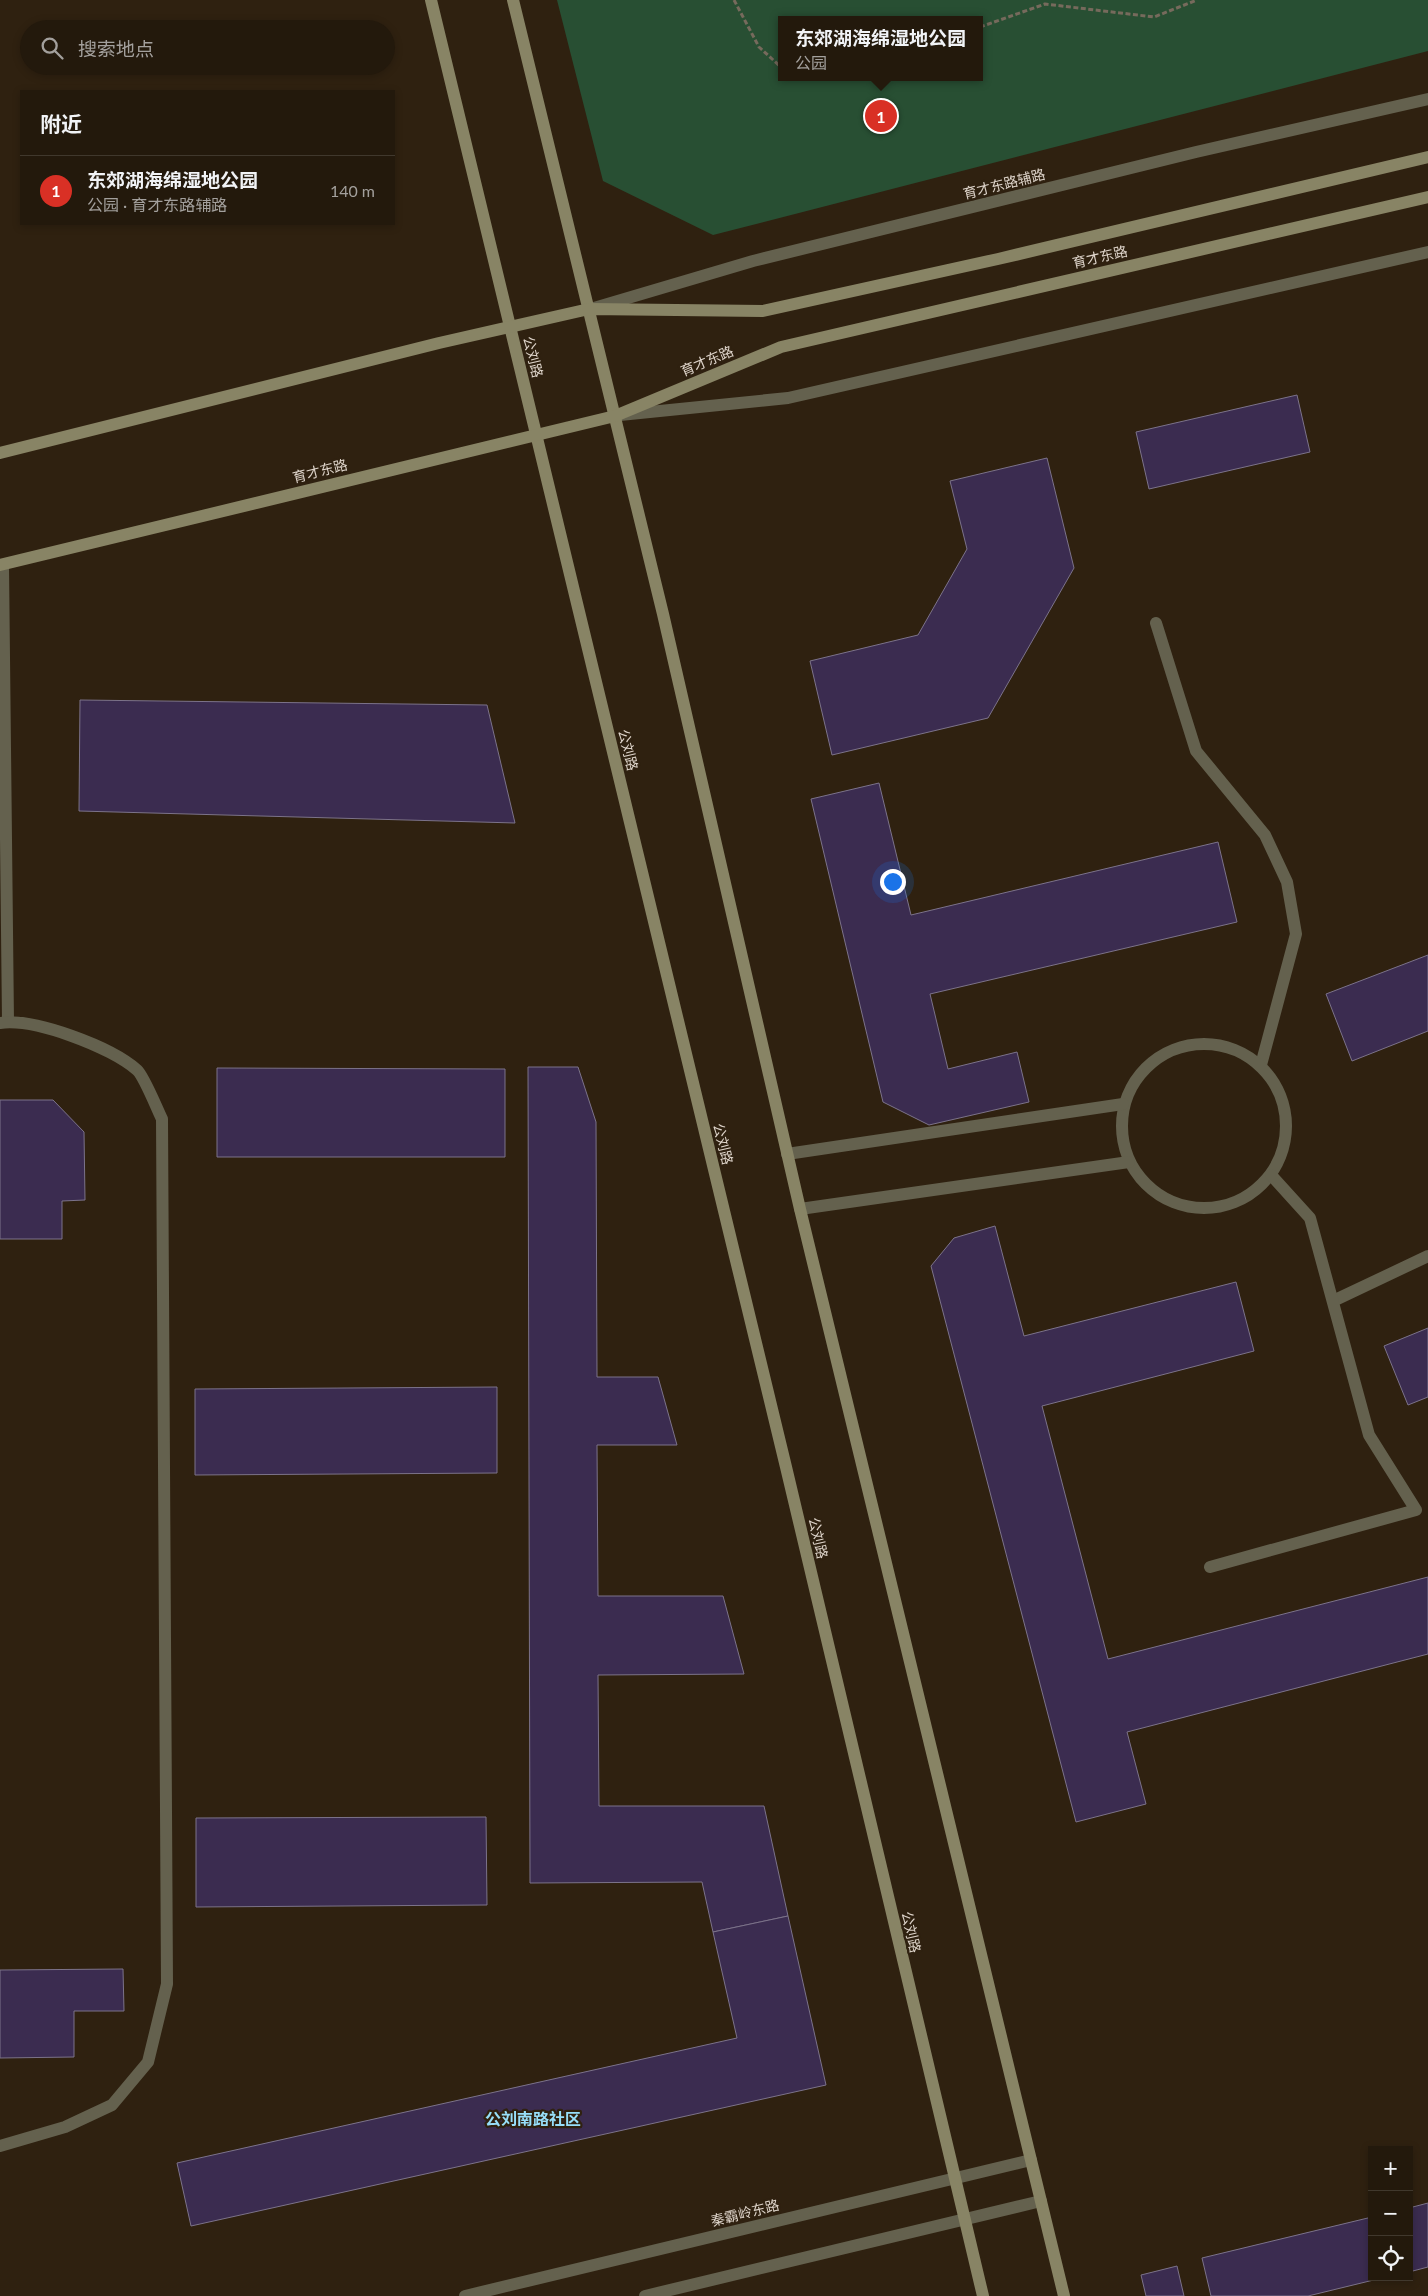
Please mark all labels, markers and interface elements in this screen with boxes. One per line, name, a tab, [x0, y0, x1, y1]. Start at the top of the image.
popup	[778, 16, 983, 81]
search box	[20, 20, 395, 75]
text: 东郊湖海绵湿地公园	[795, 26, 966, 49]
icon: search	[38, 34, 66, 62]
text: 搜索地点	[78, 37, 154, 60]
text: 公园	[795, 53, 827, 72]
pin: 1	[865, 97, 897, 135]
text: 附近	[40, 111, 82, 136]
street label: 育才东路辅路	[961, 165, 1047, 202]
text: 东郊湖海绵湿地公园	[87, 168, 258, 191]
text: 1	[51, 181, 61, 200]
text: 140 m	[330, 181, 375, 200]
text: 公园 · 育才东路辅路	[87, 195, 227, 214]
street label: 育才东路	[1071, 242, 1129, 271]
street label: 公刘路	[520, 334, 547, 379]
street label: 育才东路	[678, 342, 736, 379]
street label: 育才东路	[291, 455, 349, 486]
street label: 公刘路	[615, 727, 642, 772]
your location	[880, 869, 906, 895]
street label: 公刘路	[710, 1121, 737, 1166]
street label: 公刘路	[805, 1516, 831, 1560]
street label: 公刘路	[898, 1910, 924, 1954]
district label: 公刘南路社区	[485, 2109, 581, 2128]
map controls	[1368, 2146, 1413, 2281]
button: +	[1368, 2146, 1413, 2191]
button: −	[1368, 2191, 1413, 2236]
street label: 秦霸岭东路	[709, 2196, 781, 2229]
button: locate	[1368, 2236, 1413, 2281]

